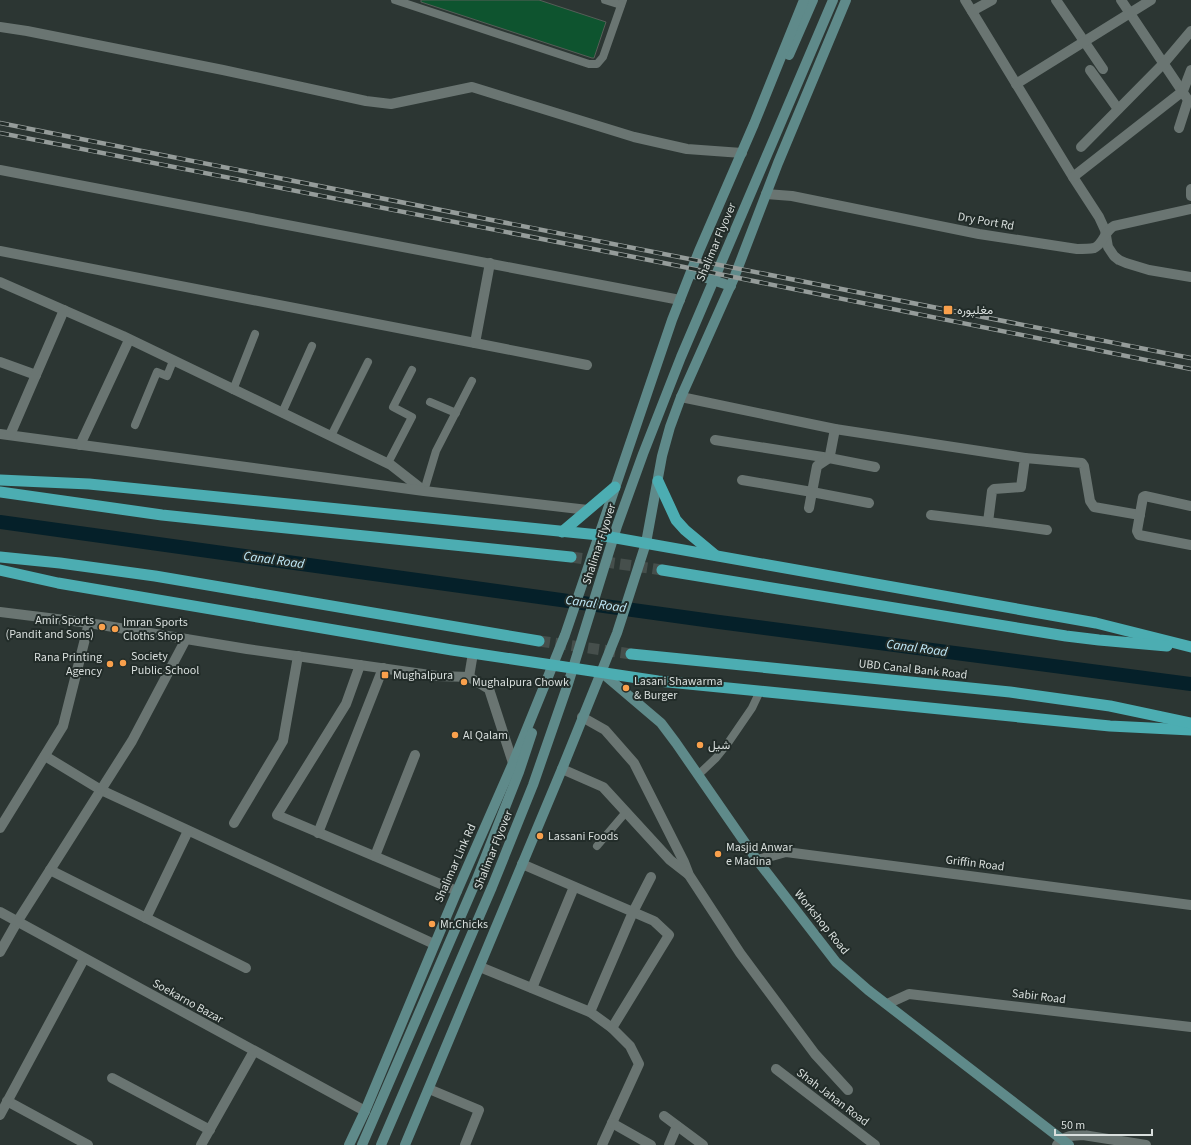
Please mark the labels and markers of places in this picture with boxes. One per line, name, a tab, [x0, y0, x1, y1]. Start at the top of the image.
place label: مغلپورہ	[957, 302, 993, 319]
marker: مغلپورہ	[942, 304, 954, 316]
place label: Amir Sports (Pandit and Sons)	[6, 612, 94, 643]
place label: Imran Sports Cloths Shop	[123, 614, 188, 645]
marker: Amir Sports (Pandit and Sons)	[97, 622, 107, 632]
marker: Imran Sports Cloths Shop	[110, 624, 120, 634]
place label: Society Public School	[131, 648, 199, 679]
place label: Rana Printing Agency	[34, 649, 102, 680]
marker: Society Public School	[118, 658, 128, 668]
marker: Rana Printing Agency	[105, 659, 115, 669]
place label: Mughalpura	[393, 667, 453, 684]
marker: Mughalpura	[380, 670, 390, 680]
place label: Lasani Shawarma & Burger	[634, 673, 723, 704]
place label: Mughalpura Chowk	[472, 674, 569, 691]
marker: Mughalpura Chowk	[459, 677, 469, 687]
marker: Lasani Shawarma & Burger	[621, 683, 631, 693]
place label: Al Qalam	[463, 727, 508, 744]
marker: Al Qalam	[450, 730, 460, 740]
place label: شیل	[708, 737, 730, 754]
marker: شیل	[695, 740, 705, 750]
place label: Lassani Foods	[548, 828, 618, 845]
marker: Lassani Foods	[535, 831, 545, 841]
place label: Masjid Anwar e Madina	[726, 839, 793, 870]
marker: Masjid Anwar e Madina	[713, 849, 723, 859]
place label: Mr.Chicks	[440, 916, 488, 933]
marker: Mr.Chicks	[427, 919, 437, 929]

